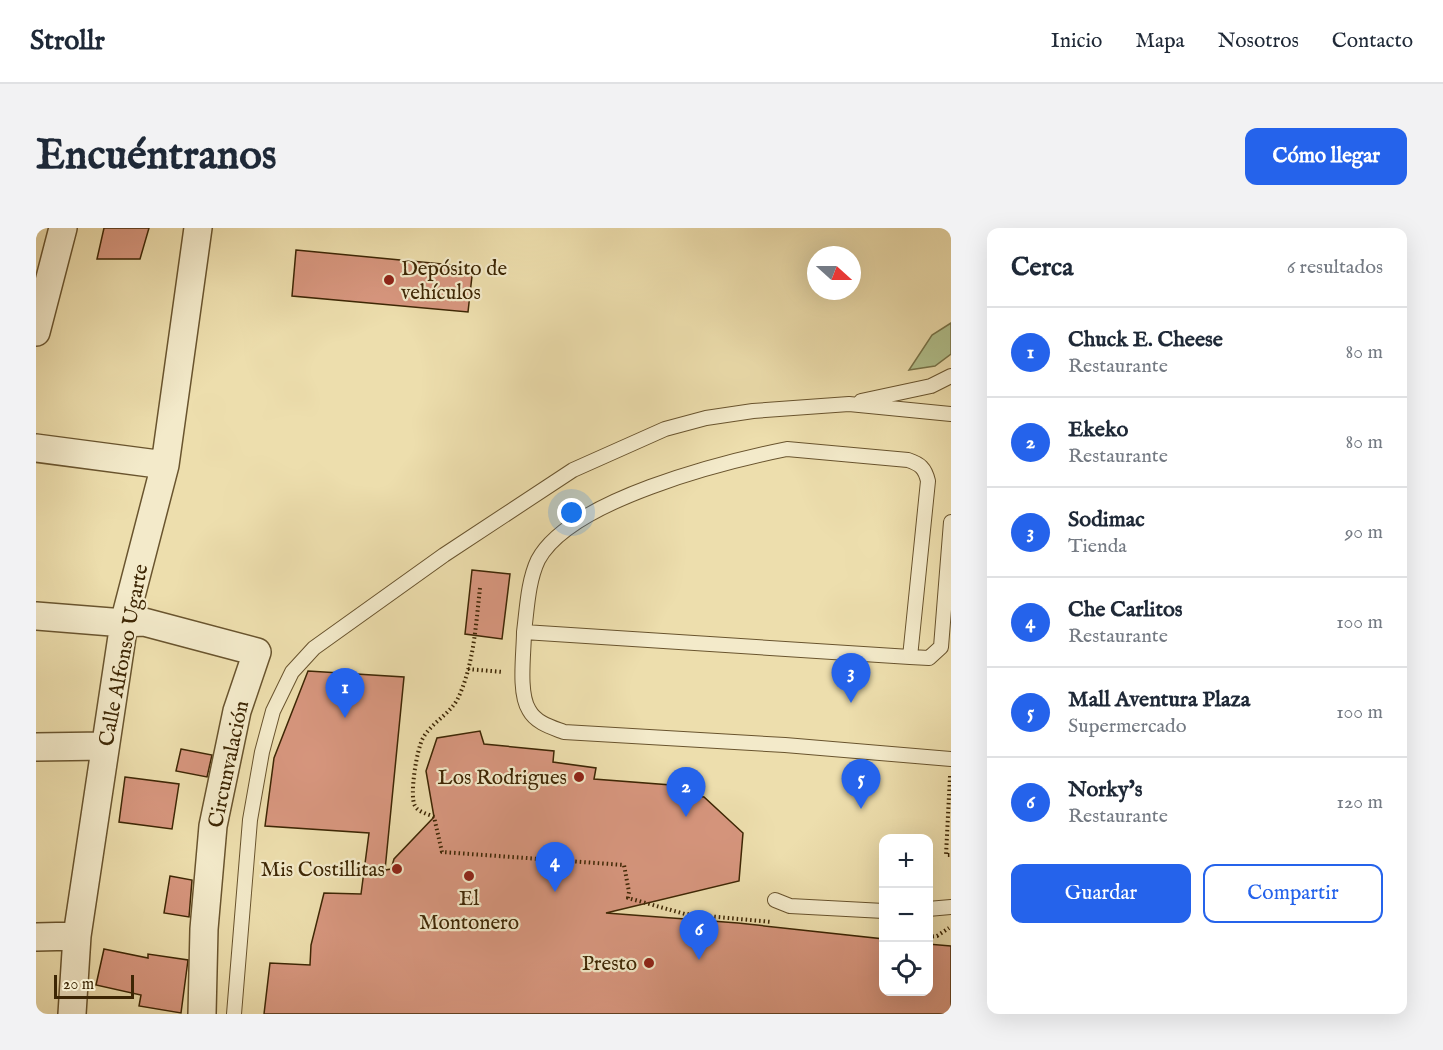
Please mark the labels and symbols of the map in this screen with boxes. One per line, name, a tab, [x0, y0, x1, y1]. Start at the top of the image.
north arrow	[807, 246, 861, 300]
place label: Depósito de vehículos	[401, 256, 507, 307]
marker: Depósito de vehículos	[382, 273, 396, 287]
your location	[557, 498, 586, 527]
street label: Calle Alfonso Ugarte	[94, 562, 155, 749]
pin: 3	[832, 654, 870, 703]
pin: 1	[326, 668, 364, 718]
street label: Circunvalación	[203, 698, 256, 830]
pin: 5	[842, 760, 880, 809]
place label: Los Rodrigues	[438, 765, 567, 792]
pin: 2	[666, 768, 706, 817]
marker: Los Rodrigues	[572, 770, 586, 784]
pin: 4	[536, 842, 574, 892]
place label: Mis Costillitas	[260, 857, 385, 884]
marker: Mis Costillitas	[390, 862, 404, 876]
marker: El Montonero	[462, 869, 476, 883]
place label: El Montonero	[419, 886, 519, 937]
pin: 6	[680, 910, 718, 960]
place label: Presto	[582, 951, 637, 978]
marker: Presto	[642, 956, 656, 970]
scale bar	[54, 972, 134, 1000]

